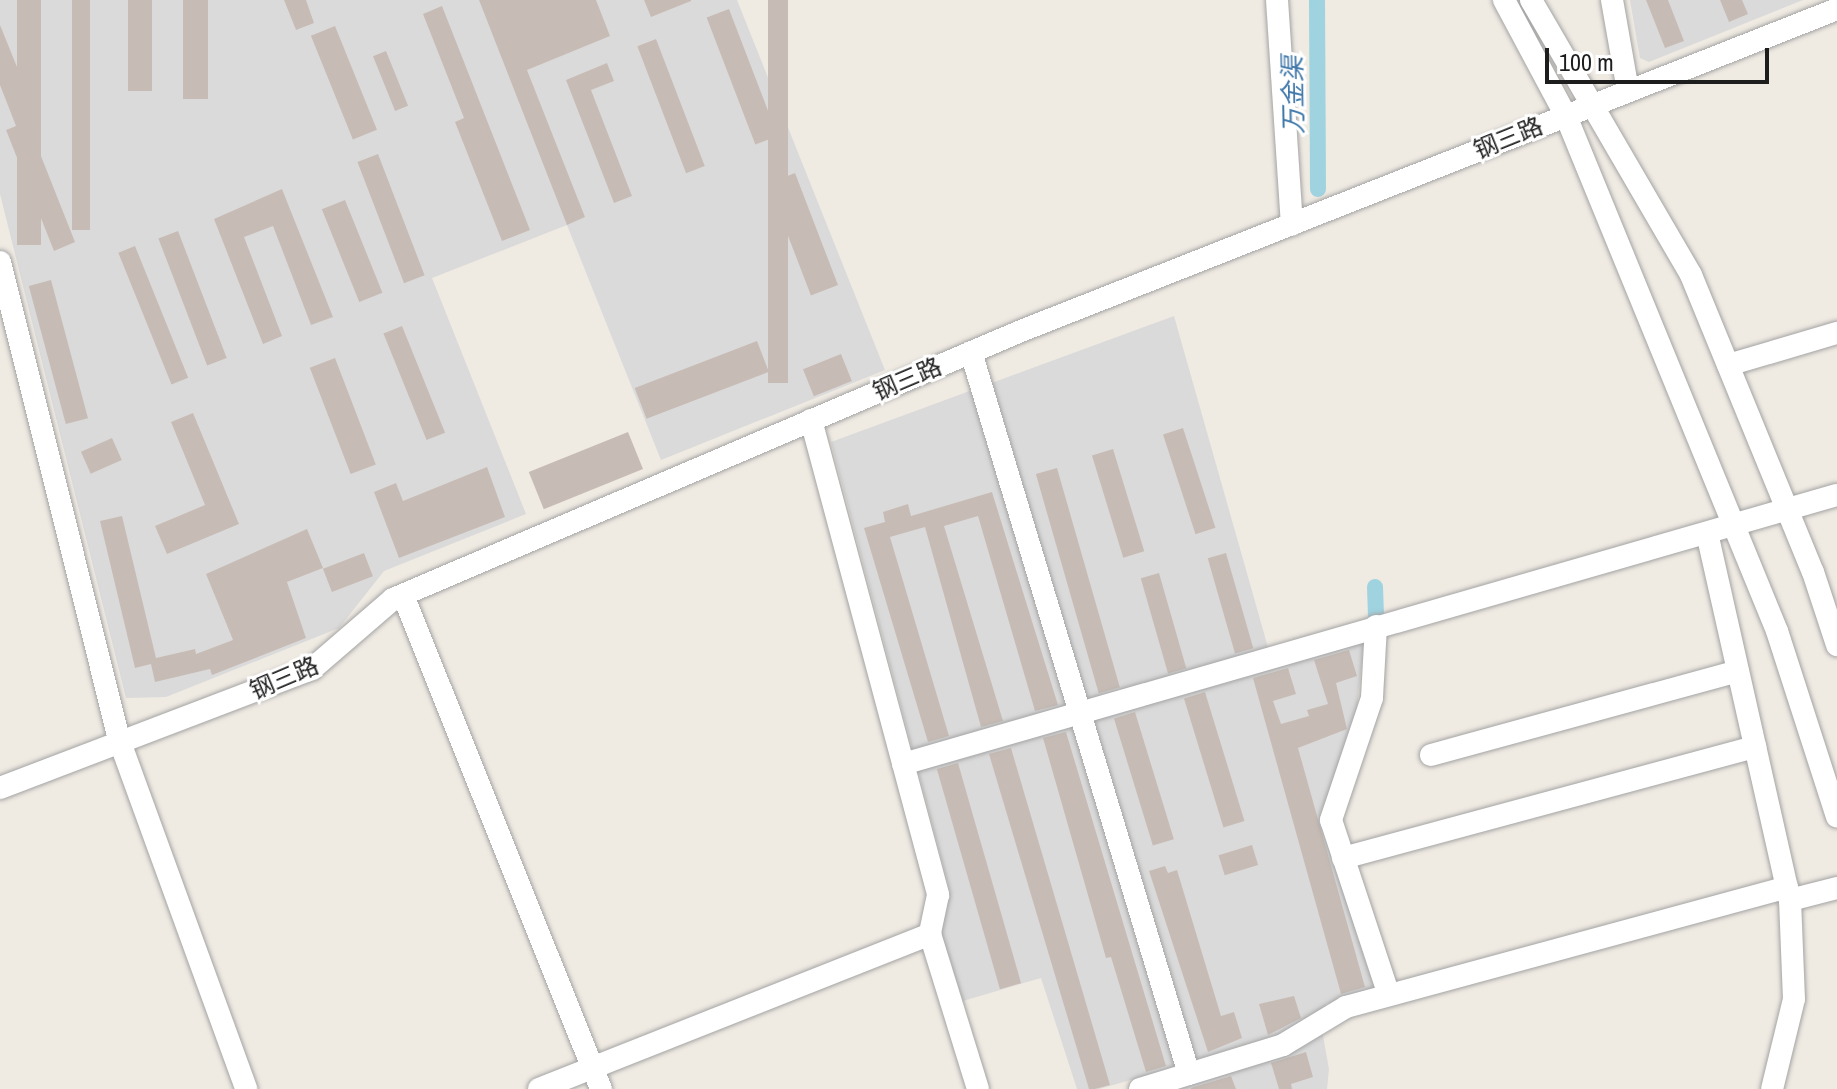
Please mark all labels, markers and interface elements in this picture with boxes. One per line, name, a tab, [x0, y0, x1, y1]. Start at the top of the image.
scale bar	[1549, 32, 1773, 82]
text: 100 m	[1559, 46, 1614, 78]
water label: 万金渠	[1277, 56, 1309, 134]
street label: 钢三路	[1469, 111, 1547, 165]
street label: 钢三路	[868, 352, 946, 406]
street label: 钢三路	[245, 651, 323, 705]

